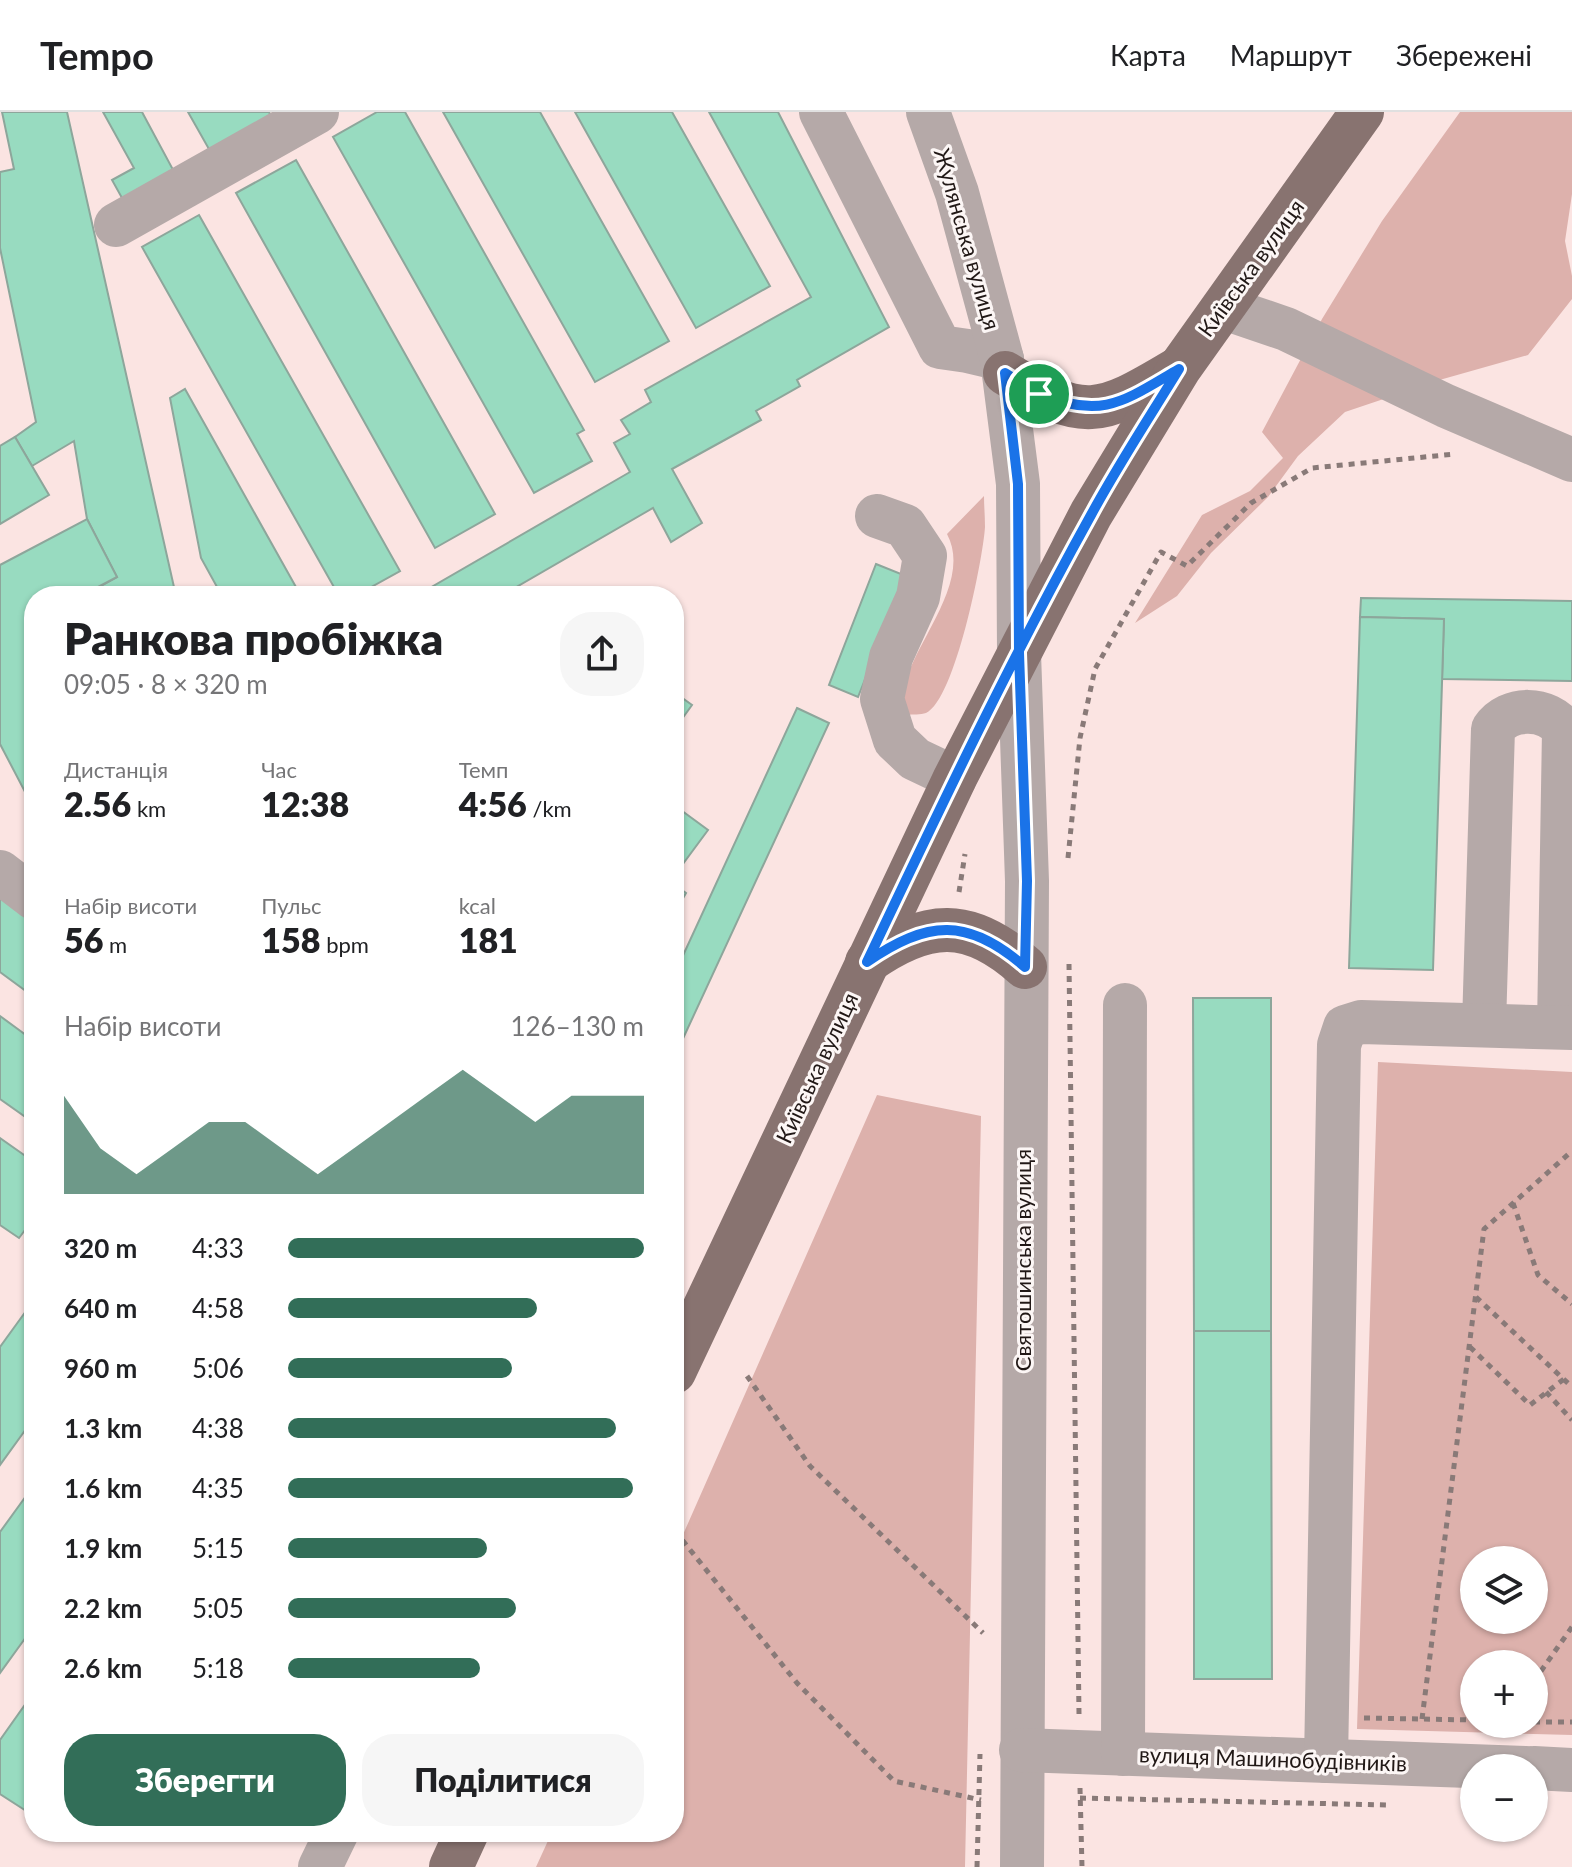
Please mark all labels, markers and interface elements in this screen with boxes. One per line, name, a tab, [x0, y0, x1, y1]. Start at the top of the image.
text: Tempo	[40, 32, 154, 78]
text: Карта	[1110, 38, 1186, 72]
text: Маршрут	[1230, 38, 1352, 72]
text: Збережені	[1396, 38, 1532, 72]
street label: Жулянська вулиця	[929, 145, 1006, 333]
street label: Київська вулиця	[1192, 194, 1309, 342]
pin	[1005, 360, 1073, 428]
icon: arrive	[1017, 372, 1061, 416]
text: Ранкова пробіжка	[64, 612, 443, 664]
button: share	[560, 612, 644, 696]
text: 09:05 · 8 × 320 m	[64, 668, 268, 700]
text: Дистанція	[64, 756, 168, 783]
text: Час	[261, 756, 297, 783]
text: Темп	[459, 756, 509, 783]
text: 2.56	[64, 783, 131, 824]
text: 12:38	[261, 783, 349, 824]
text: 4:56	[459, 783, 527, 824]
text: km	[131, 795, 166, 822]
text: /km	[527, 795, 572, 822]
text: Набір висоти	[64, 892, 197, 919]
text: Пульс	[261, 892, 322, 919]
text: kcal	[459, 892, 496, 919]
text: 56	[64, 919, 103, 960]
text: 158	[261, 919, 321, 960]
text: 181	[459, 919, 518, 960]
text: m	[103, 931, 127, 958]
text: bpm	[321, 931, 369, 958]
street label: Київська вулиця	[770, 988, 863, 1147]
text: Набір висоти	[64, 1010, 221, 1042]
text: 126–130 m	[510, 1010, 644, 1042]
street label: Святошинська вулиця	[1009, 1149, 1036, 1371]
text: 320 m	[64, 1232, 137, 1264]
text: 4:33	[192, 1232, 244, 1264]
text: 640 m	[64, 1292, 137, 1324]
text: 4:58	[192, 1292, 244, 1324]
text: 960 m	[64, 1352, 137, 1384]
text: 5:06	[192, 1352, 244, 1384]
text: 1.3 km	[64, 1412, 142, 1444]
text: 4:38	[192, 1412, 244, 1444]
text: 1.6 km	[64, 1472, 142, 1504]
text: 4:35	[192, 1472, 244, 1504]
text: 1.9 km	[64, 1532, 142, 1564]
text: 5:15	[192, 1532, 244, 1564]
map controls	[1460, 1546, 1548, 1842]
button: layers	[1460, 1546, 1548, 1634]
text: 2.2 km	[64, 1592, 142, 1624]
text: 5:05	[192, 1592, 244, 1624]
button: +	[1460, 1650, 1548, 1738]
text: 2.6 km	[64, 1652, 142, 1684]
text: 5:18	[192, 1652, 244, 1684]
button: Зберегти	[64, 1734, 346, 1826]
button: Поділитися	[362, 1734, 644, 1826]
street label: вулиця Машинобудівників	[1139, 1740, 1408, 1777]
button: −	[1460, 1754, 1548, 1842]

